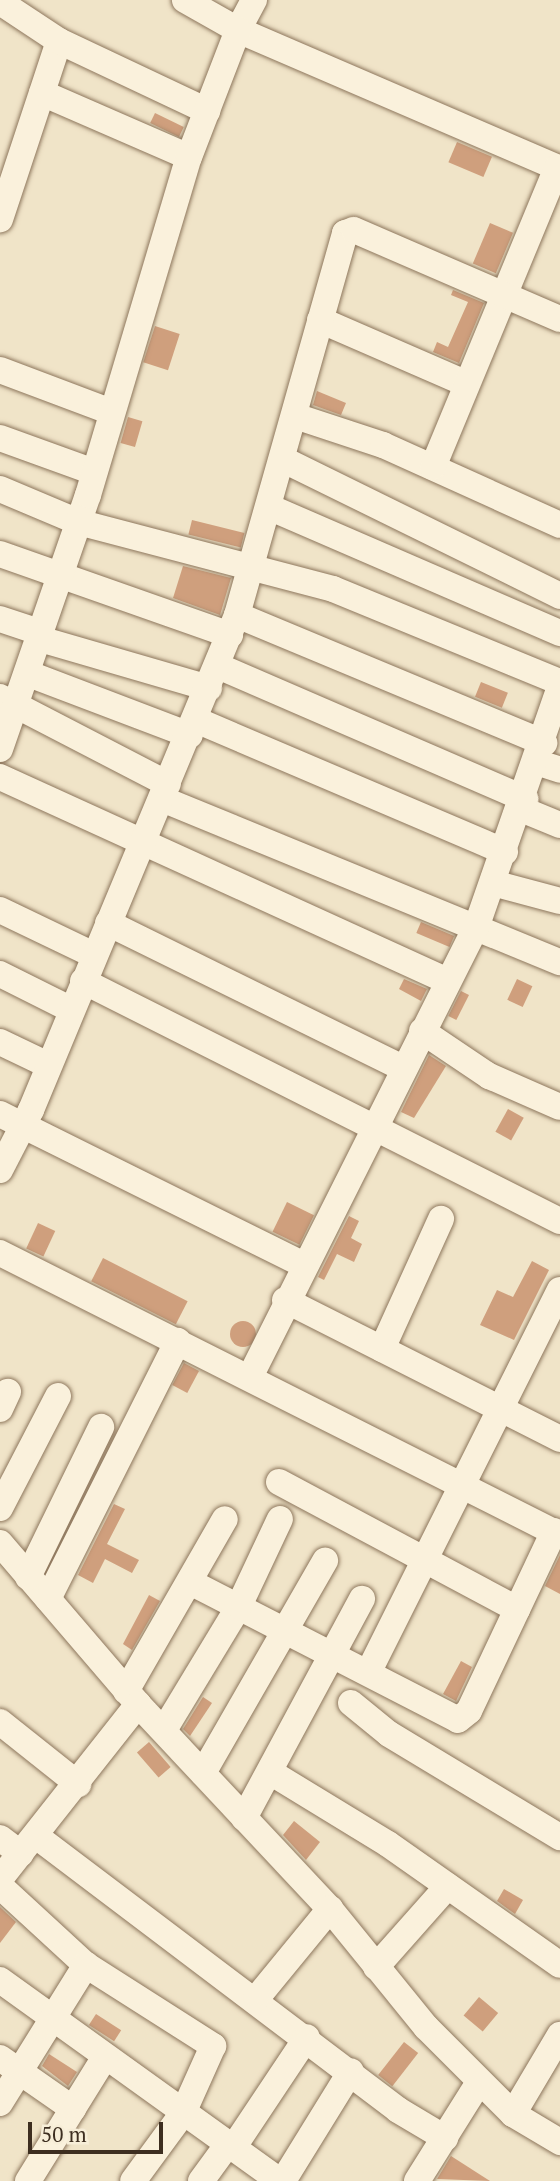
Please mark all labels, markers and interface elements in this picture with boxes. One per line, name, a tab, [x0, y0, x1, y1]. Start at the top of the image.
scale bar	[32, 2108, 166, 2152]
text: 50 m	[41, 2120, 87, 2148]

